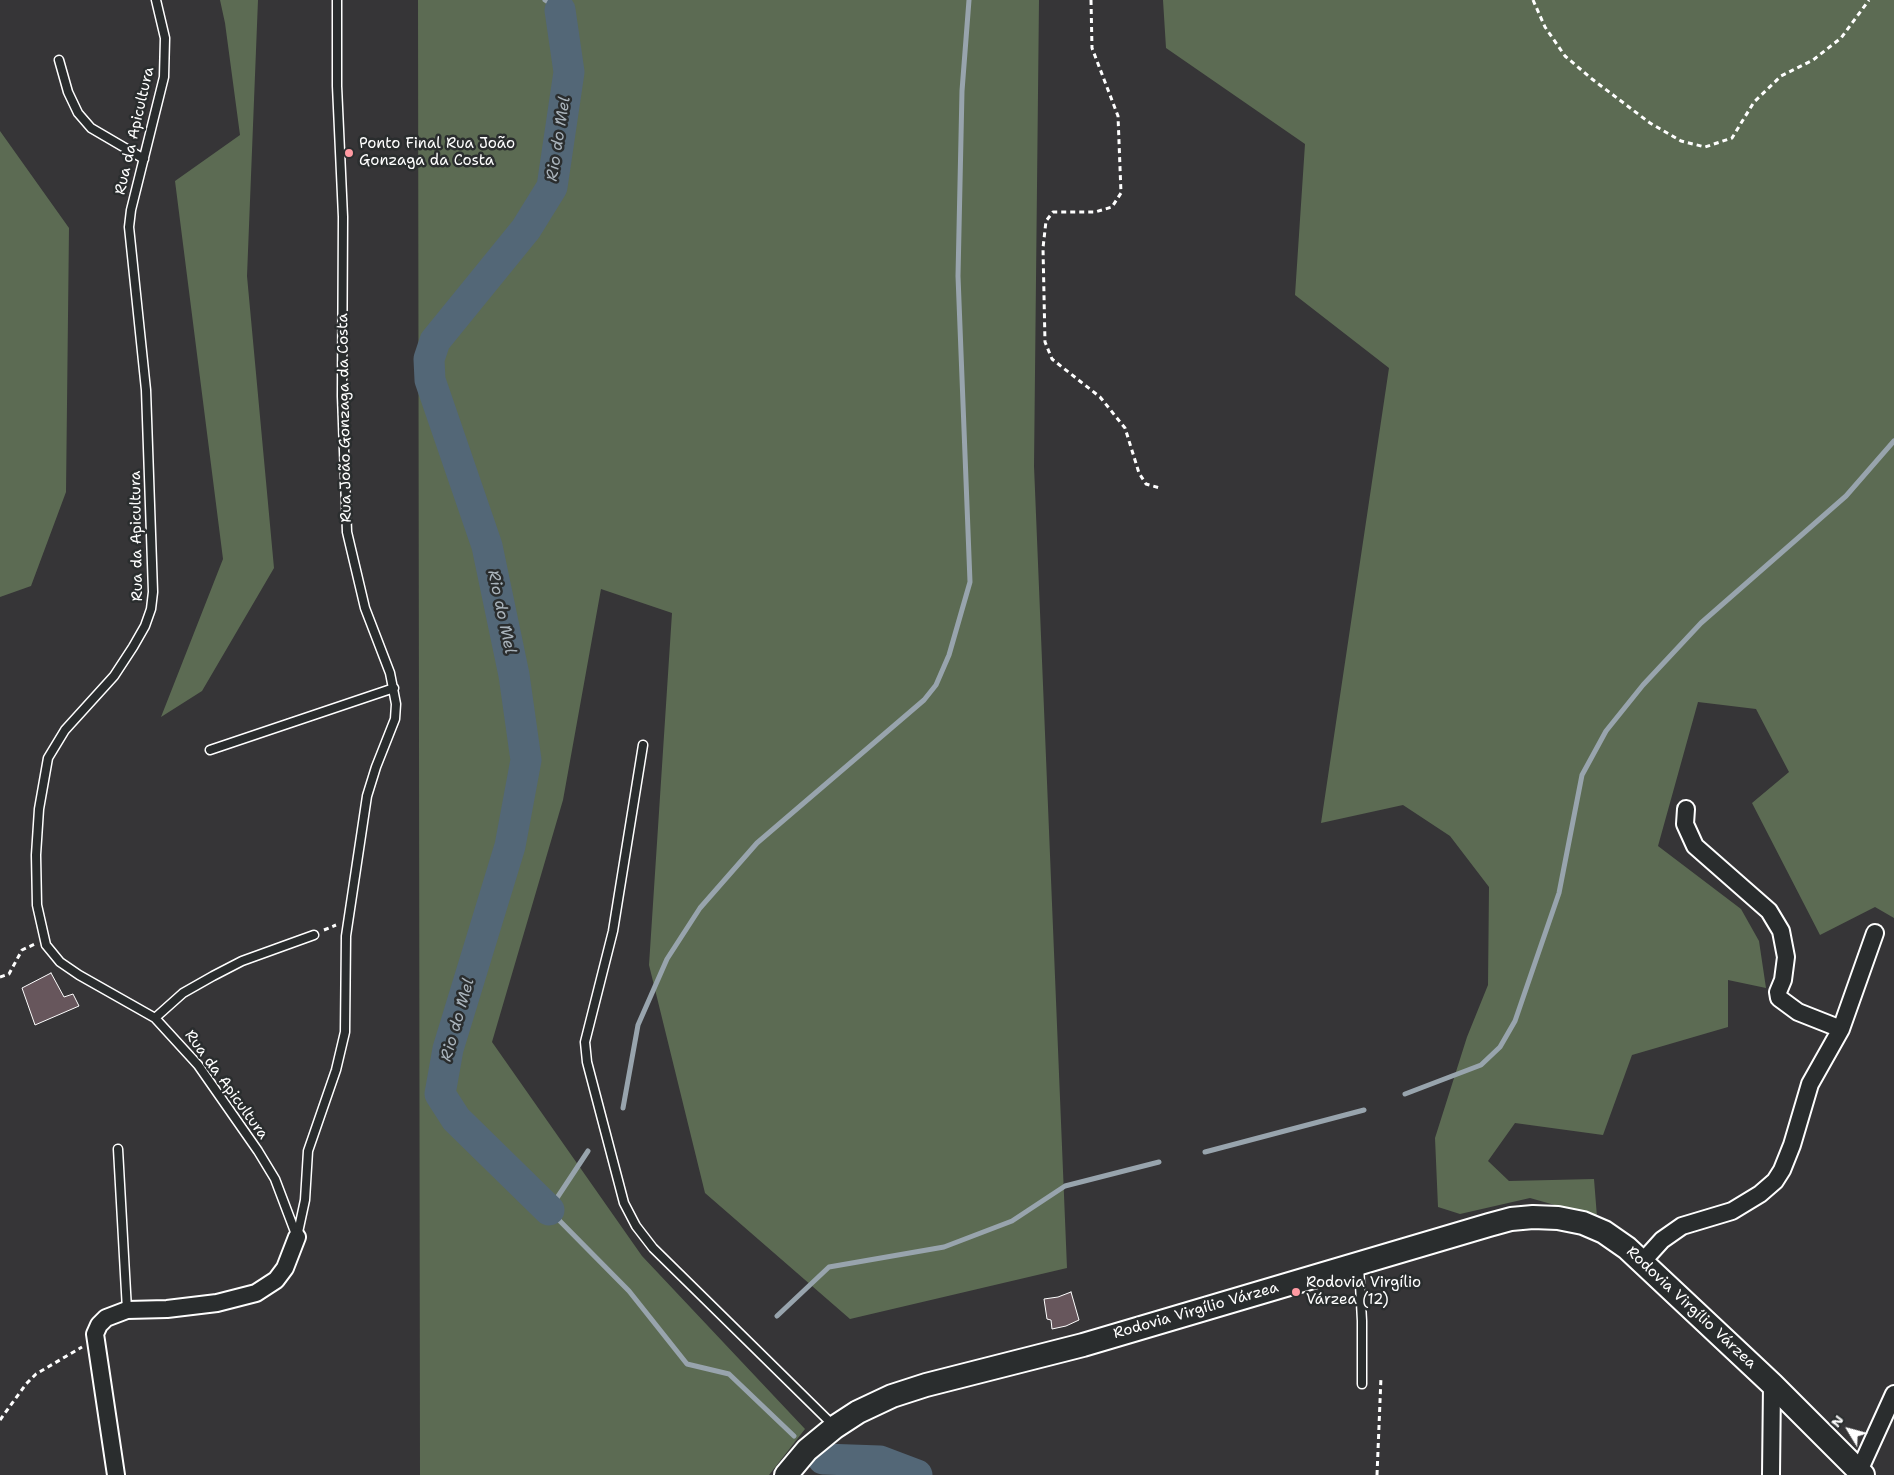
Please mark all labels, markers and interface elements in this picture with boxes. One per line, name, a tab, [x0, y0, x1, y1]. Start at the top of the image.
street label: Rua da Apicultura	[112, 65, 158, 197]
water label: Rio do Mel	[543, 95, 575, 183]
place label: Ponto Final Rua João Gonzaga da Costa	[359, 135, 515, 170]
marker: Ponto Final Rua João Gonzaga da Costa	[343, 147, 355, 159]
street label: Rua João Gonzaga da Costa	[334, 313, 356, 523]
street label: Rua da Apicultura	[127, 471, 147, 601]
water label: Rio do Mel	[483, 568, 519, 656]
water label: Rio do Mel	[437, 976, 479, 1064]
street label: Rua da Apicultura	[180, 1027, 272, 1143]
street label: Rodovia Virgílio Várzea	[1622, 1243, 1760, 1373]
place label: Rodovia Virgílio Várzea (12)	[1306, 1274, 1421, 1309]
street label: Rodovia Virgílio Várzea	[1111, 1279, 1281, 1343]
marker: Rodovia Virgílio Várzea (12)	[1290, 1286, 1302, 1298]
north arrow	[1824, 1405, 1874, 1455]
text: N	[1826, 1411, 1848, 1431]

